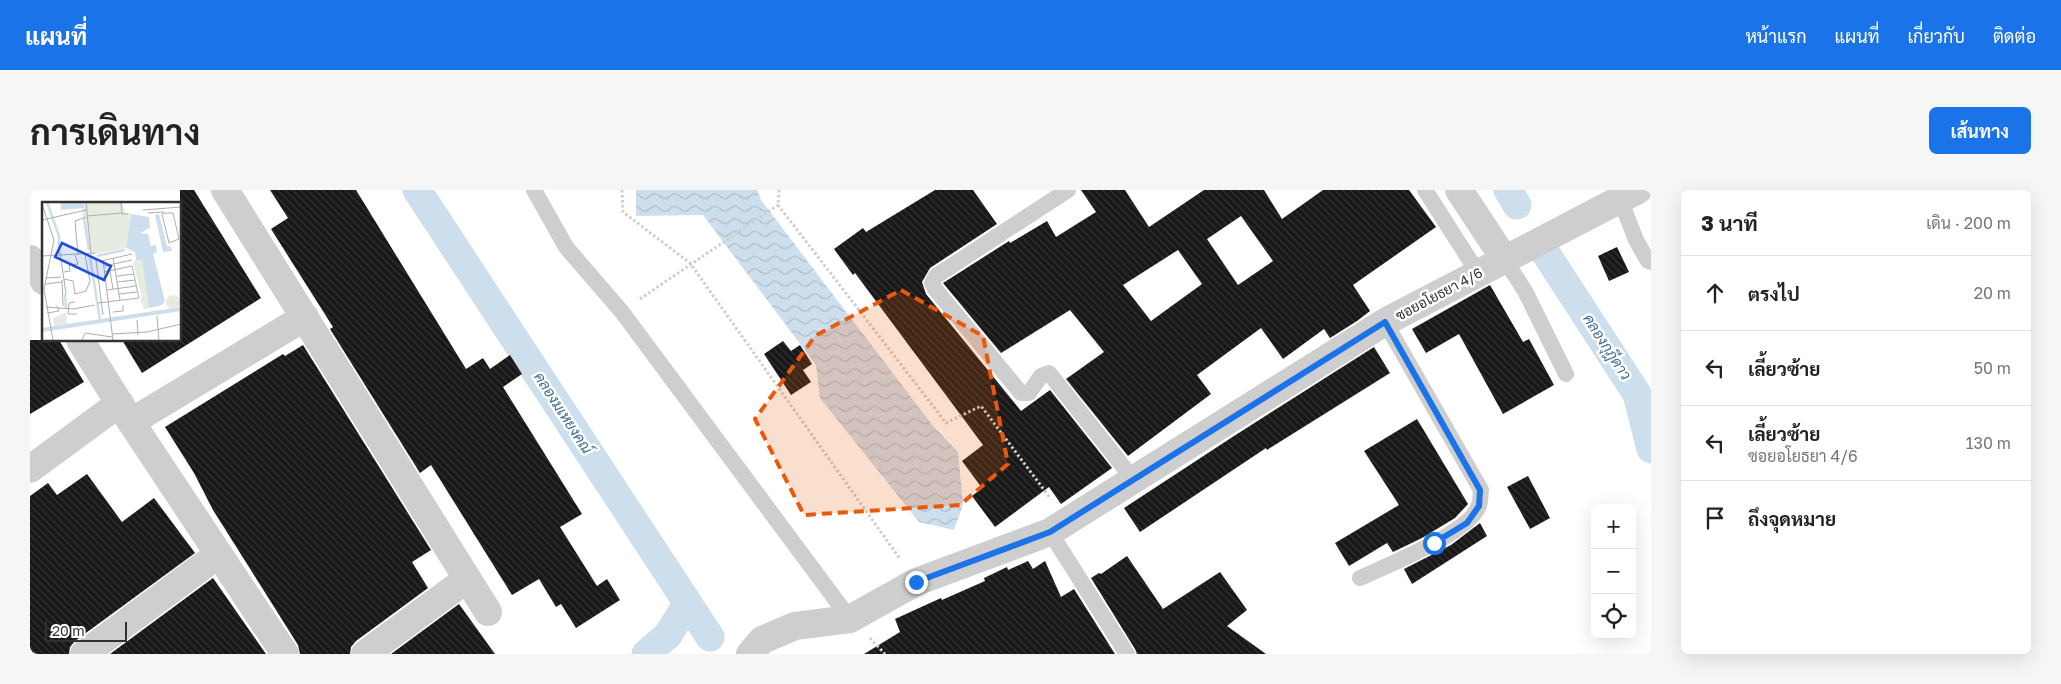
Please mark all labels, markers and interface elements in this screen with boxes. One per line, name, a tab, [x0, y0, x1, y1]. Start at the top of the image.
text: แผนที่	[25, 21, 87, 50]
text: หน้าแรก	[1745, 25, 1807, 47]
text: แผนที่	[1835, 25, 1879, 47]
text: เกี่ยวกับ	[1907, 25, 1965, 47]
text: ติดต่อ	[1993, 25, 2036, 47]
button: เส้นทาง	[1929, 107, 2031, 154]
text: การเดินทาง	[30, 111, 200, 153]
inset map	[42, 202, 181, 341]
text: 3 นาที	[1701, 210, 1758, 236]
text: เดิน · 200 m	[1926, 213, 2011, 233]
street label: ซอยอโยธยา 4/6	[1392, 264, 1485, 324]
icon: ahead	[1701, 279, 1729, 307]
text: ตรงไป	[1748, 282, 1800, 305]
text: 20 m	[1974, 283, 2011, 303]
water label: คลองกุฎีดาว	[1577, 310, 1636, 385]
icon: left	[1701, 354, 1729, 382]
text: เลี้ยวซ้าย	[1748, 357, 1820, 380]
text: 50 m	[1974, 358, 2011, 378]
water label: คลองมเหยงคณ์	[531, 368, 598, 458]
text: เลี้ยวซ้าย	[1748, 422, 1820, 445]
icon: left	[1701, 429, 1729, 457]
text: 130 m	[1966, 433, 2011, 453]
text: ซอยอโยธยา 4/6	[1748, 446, 1858, 466]
map controls	[1591, 504, 1636, 639]
button: +	[1591, 504, 1636, 549]
icon: arrive	[1701, 504, 1729, 532]
text: ถึงจุดหมาย	[1748, 507, 1836, 530]
route start	[1423, 532, 1446, 555]
button: −	[1591, 549, 1636, 594]
route end	[905, 571, 928, 594]
button: locate	[1591, 594, 1636, 639]
scale bar	[45, 619, 128, 642]
text: 20 m	[52, 622, 85, 639]

